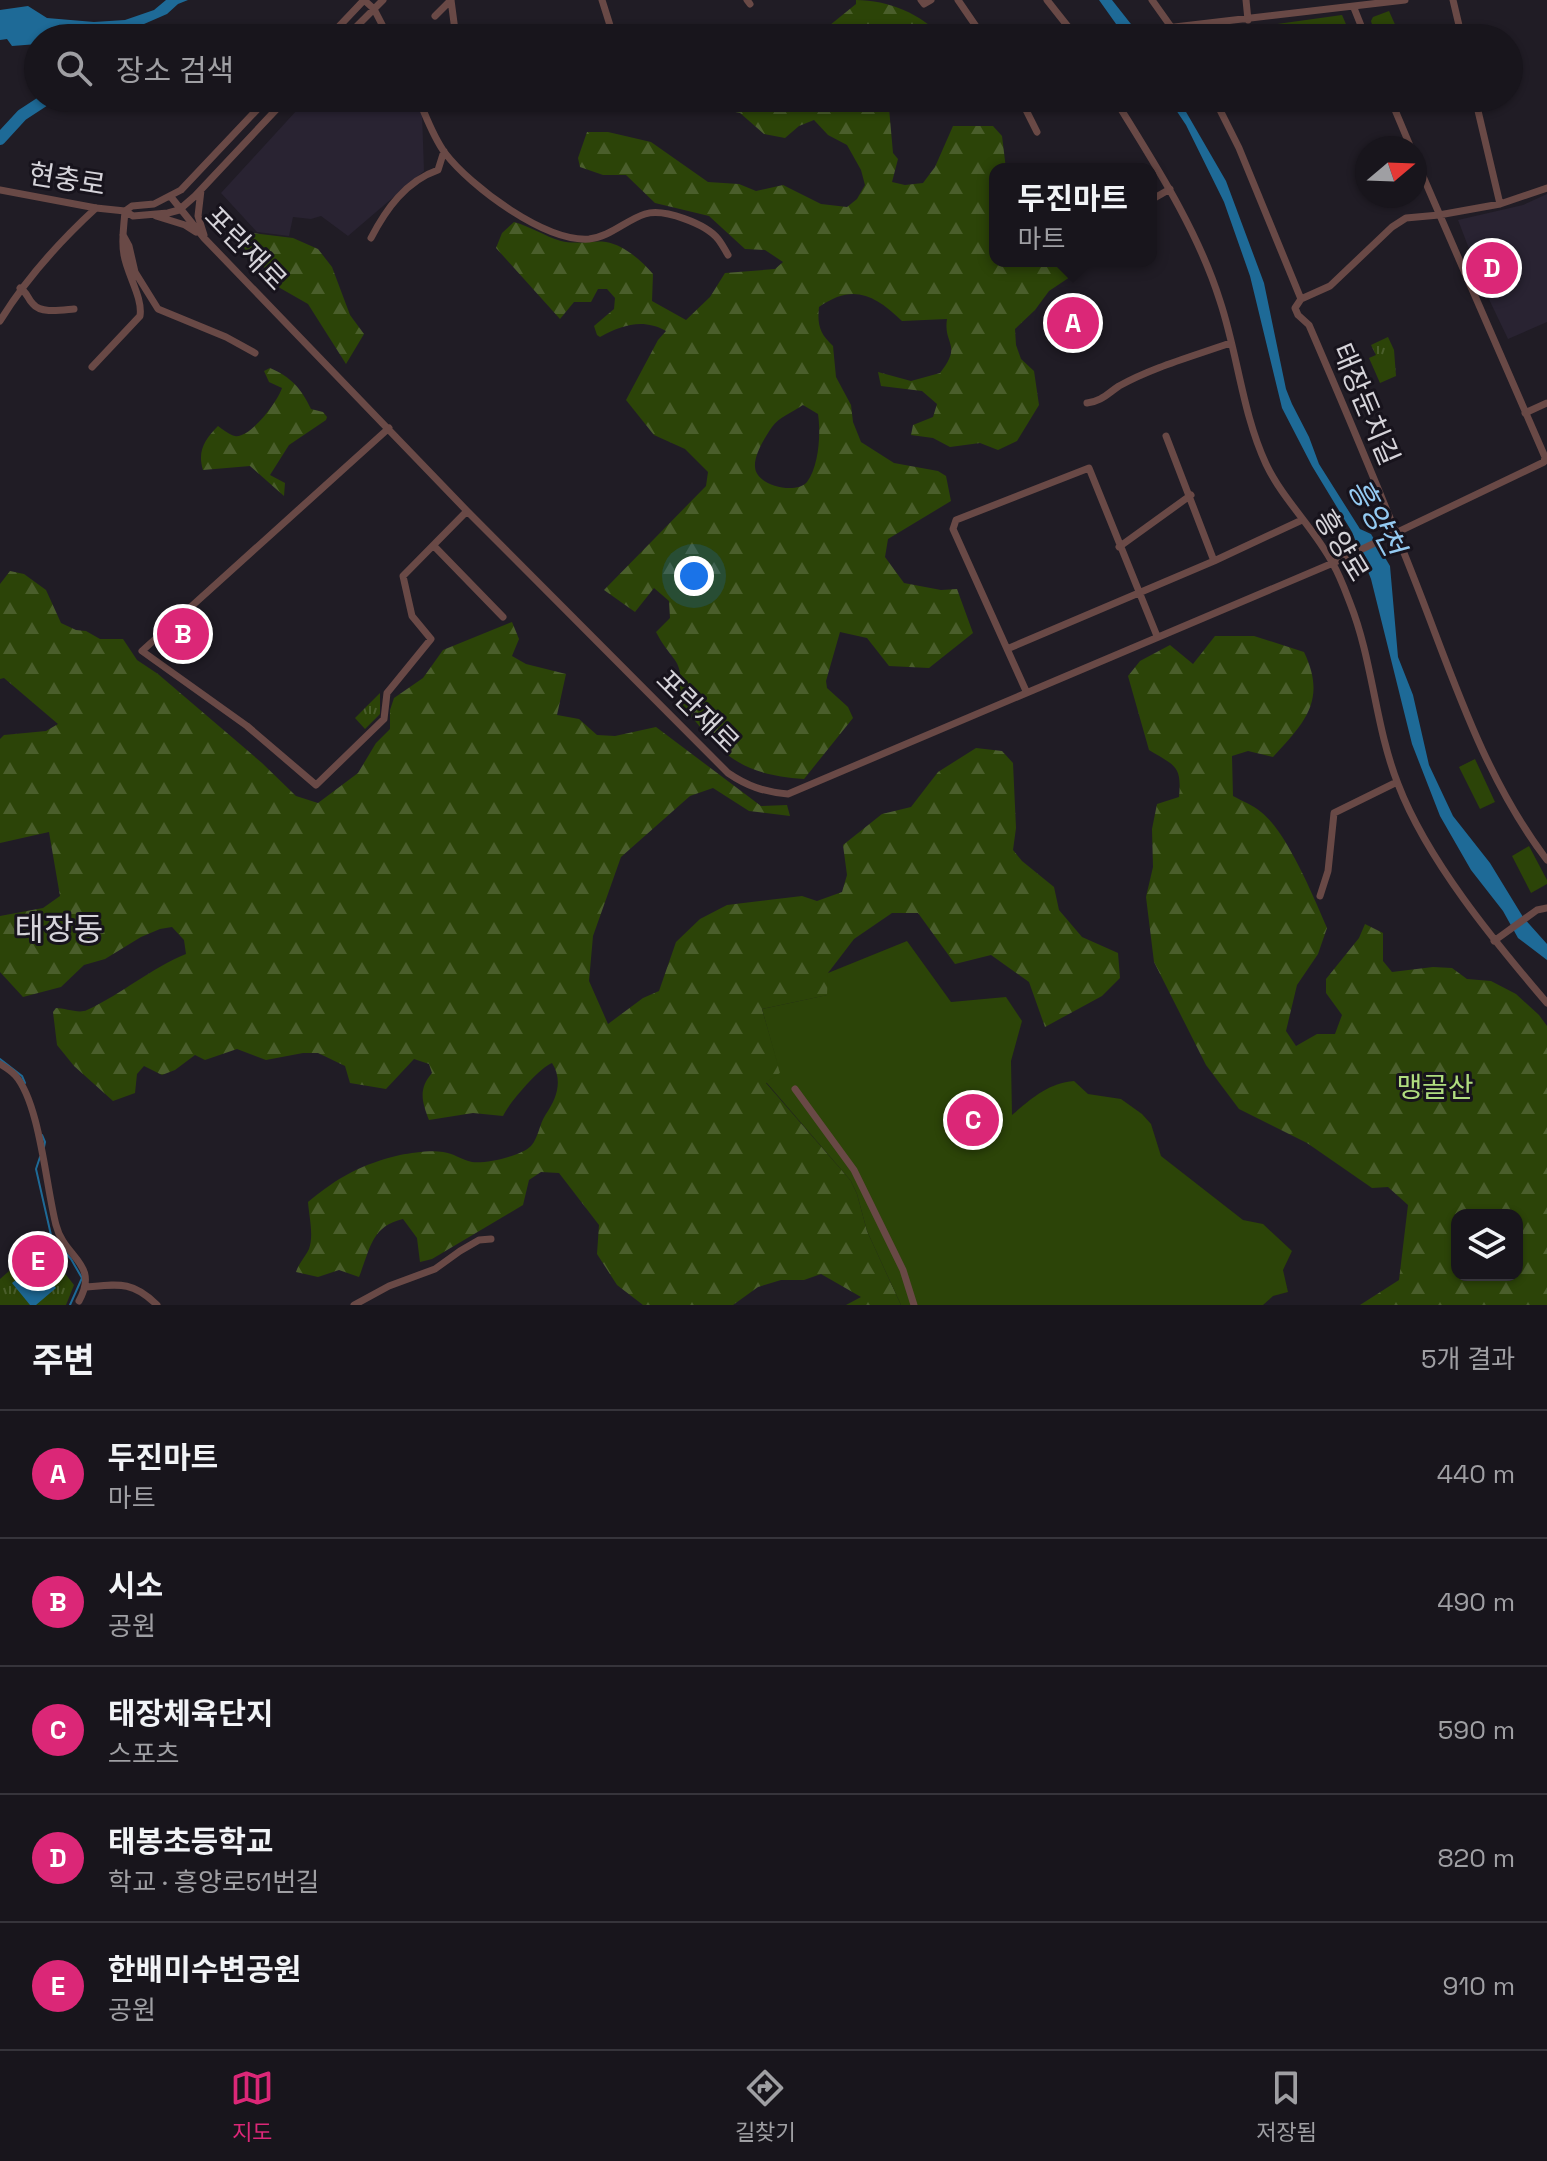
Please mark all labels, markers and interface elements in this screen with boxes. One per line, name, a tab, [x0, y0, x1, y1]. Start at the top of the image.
search box	[24, 24, 1523, 112]
icon: search	[52, 46, 96, 90]
text: 장소 검색	[116, 51, 234, 90]
north arrow	[1355, 136, 1427, 208]
street label: 현충로	[26, 155, 108, 203]
popup	[989, 163, 1157, 267]
text: 두진마트	[1018, 179, 1128, 218]
street label: 포란재로	[197, 198, 295, 298]
text: 마트	[1018, 222, 1066, 256]
pin: D	[1466, 238, 1518, 298]
pin: A	[1047, 293, 1099, 353]
street label: 태장둔치길	[1324, 338, 1408, 470]
water label: 흥양천	[1339, 471, 1415, 565]
street label: 흥양로	[1307, 503, 1377, 587]
your location	[674, 556, 714, 596]
pin: B	[157, 604, 209, 664]
street label: 포란재로	[649, 662, 747, 760]
district label: 태장동	[15, 909, 103, 949]
park label: 맹골산	[1396, 1069, 1474, 1105]
pin: C	[947, 1090, 999, 1150]
map controls	[1451, 1209, 1523, 1281]
button: layers	[1451, 1209, 1523, 1281]
pin: E	[12, 1231, 64, 1291]
text: 주변	[32, 1339, 95, 1382]
text: 5개 결과	[1421, 1342, 1515, 1376]
text: 두진마트	[108, 1438, 218, 1477]
text: A	[50, 1457, 66, 1491]
text: 440 m	[1437, 1457, 1515, 1491]
text: 마트	[108, 1481, 156, 1515]
text: 시소	[108, 1566, 163, 1605]
text: B	[49, 1585, 67, 1619]
text: 490 m	[1437, 1585, 1515, 1619]
text: 공원	[108, 1609, 156, 1643]
text: 태장체육단지	[108, 1694, 274, 1733]
text: C	[50, 1713, 66, 1747]
text: 590 m	[1438, 1713, 1515, 1747]
text: 스포츠	[108, 1737, 180, 1771]
text: 태봉초등학교	[108, 1822, 274, 1861]
text: D	[49, 1841, 67, 1875]
text: 820 m	[1437, 1841, 1515, 1875]
text: 학교 · 흥양로51번길	[108, 1865, 320, 1899]
text: 한배미수변공원	[108, 1950, 301, 1989]
text: E	[51, 1969, 65, 2003]
text: 910 m	[1443, 1969, 1515, 2003]
text: 공원	[108, 1993, 156, 2027]
tab: 지도	[230, 2066, 274, 2146]
tab: 길찾기	[735, 2066, 795, 2146]
tab: 저장됨	[1256, 2066, 1317, 2146]

